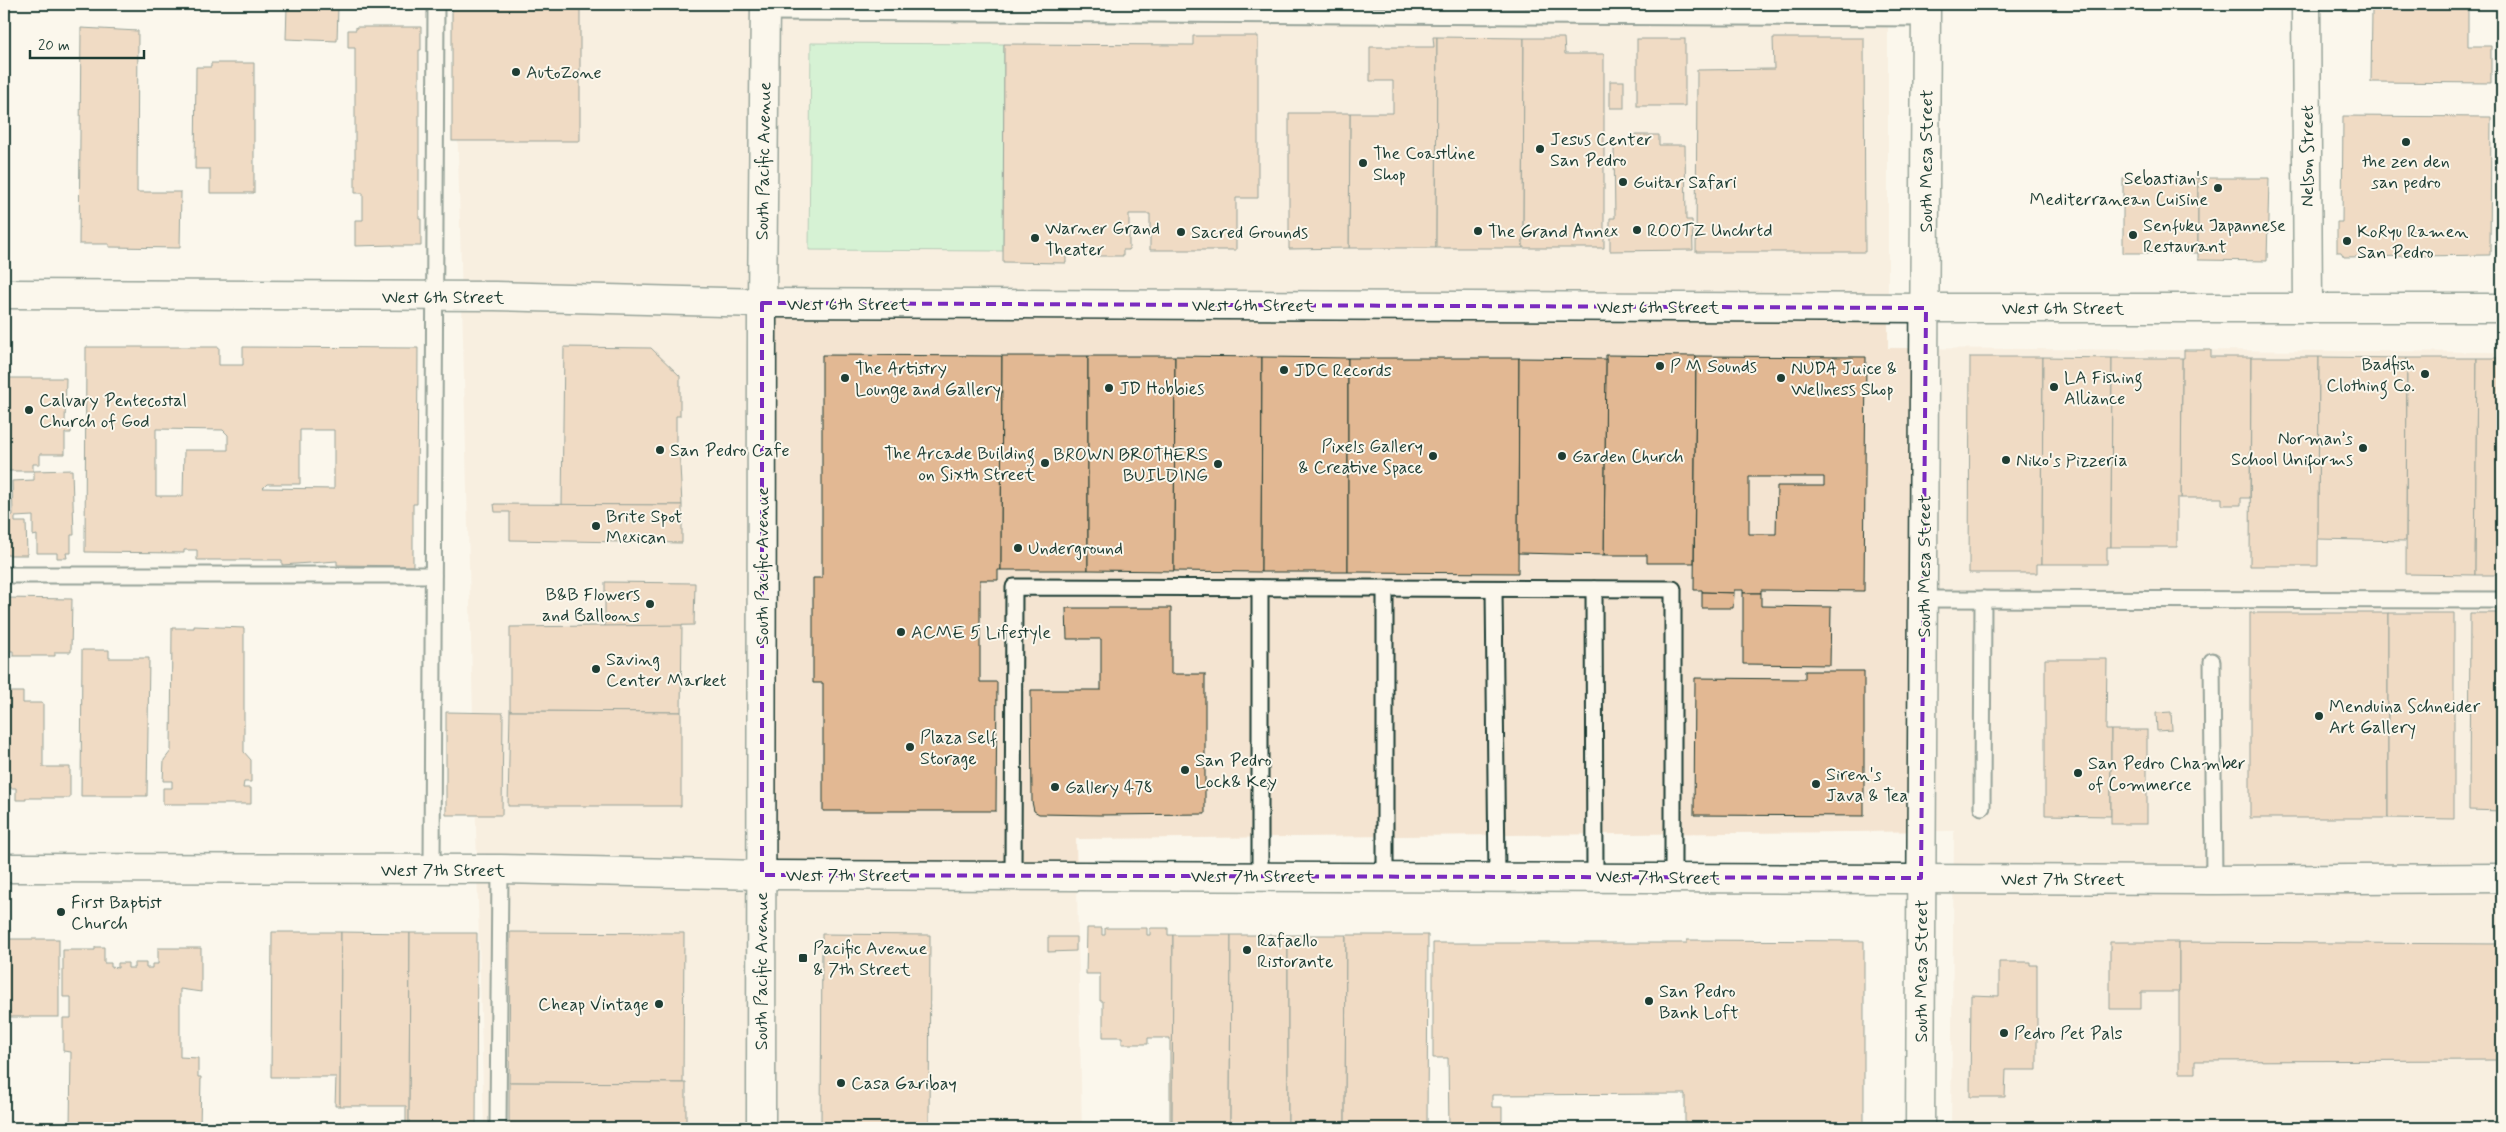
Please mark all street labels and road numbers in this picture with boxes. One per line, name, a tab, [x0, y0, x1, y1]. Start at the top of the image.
street label: South Pacific Avenue	[751, 81, 777, 240]
street label: South Mesa Street	[1915, 90, 1939, 232]
street label: Nelson Street	[2296, 105, 2320, 207]
street label: West 6th Street	[382, 286, 505, 310]
street label: West 6th Street	[787, 293, 910, 317]
street label: West 6th Street	[1192, 294, 1315, 318]
street label: West 6th Street	[1597, 296, 1720, 320]
street label: West 6th Street	[2002, 297, 2125, 321]
street label: South Pacific Avenue	[751, 487, 775, 645]
street label: South Mesa Street	[1913, 495, 1937, 637]
street label: West 7th Street	[381, 859, 506, 883]
street label: West 7th Street	[786, 864, 911, 888]
street label: West 7th Street	[1191, 865, 1316, 889]
street label: West 7th Street	[1596, 865, 1721, 891]
street label: West 7th Street	[2001, 868, 2126, 892]
street label: South Pacific Avenue	[750, 892, 774, 1050]
street label: South Mesa Street	[1910, 900, 1934, 1042]

